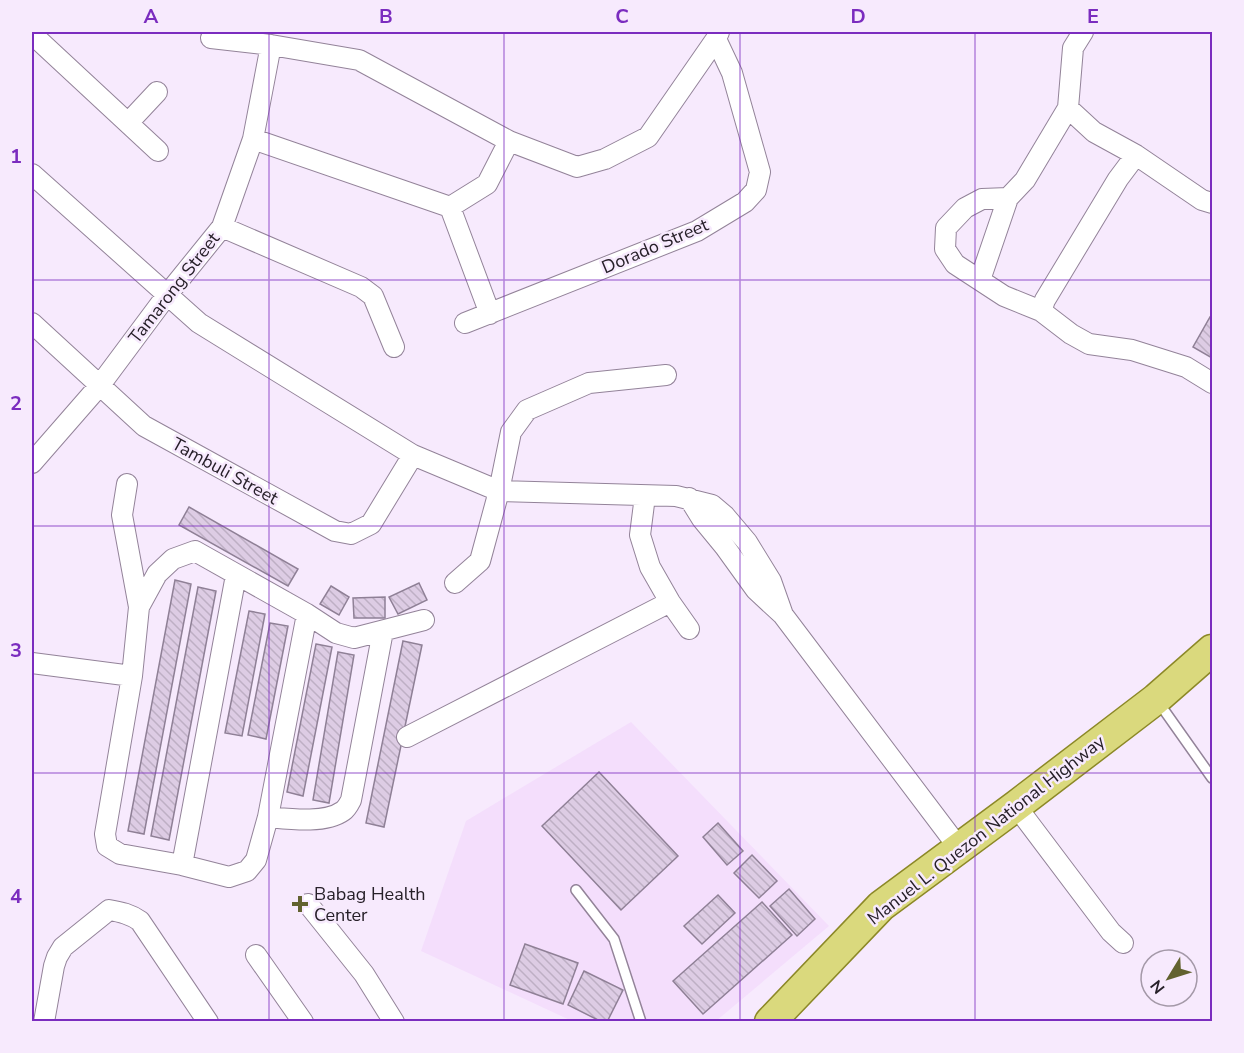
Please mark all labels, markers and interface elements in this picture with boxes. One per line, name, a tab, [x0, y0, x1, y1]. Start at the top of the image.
text: A	[144, 3, 159, 30]
text: B	[379, 3, 393, 30]
text: C	[615, 3, 629, 30]
text: D	[850, 3, 866, 30]
text: E	[1087, 3, 1099, 30]
text: 1	[10, 143, 22, 170]
street label: Dorado Street	[598, 213, 713, 279]
street label: Tamarong Street	[123, 227, 225, 348]
text: 2	[10, 390, 22, 417]
street label: Tambuli Street	[167, 432, 283, 510]
text: 3	[10, 637, 22, 664]
street label: Manuel L. Quezon National Highway	[862, 729, 1110, 930]
place label: Babag Health Center	[314, 882, 425, 927]
text: 4	[10, 883, 22, 910]
marker: Babag Health Center	[291, 895, 309, 913]
north arrow	[1139, 948, 1199, 1008]
text: N	[1146, 975, 1170, 998]

